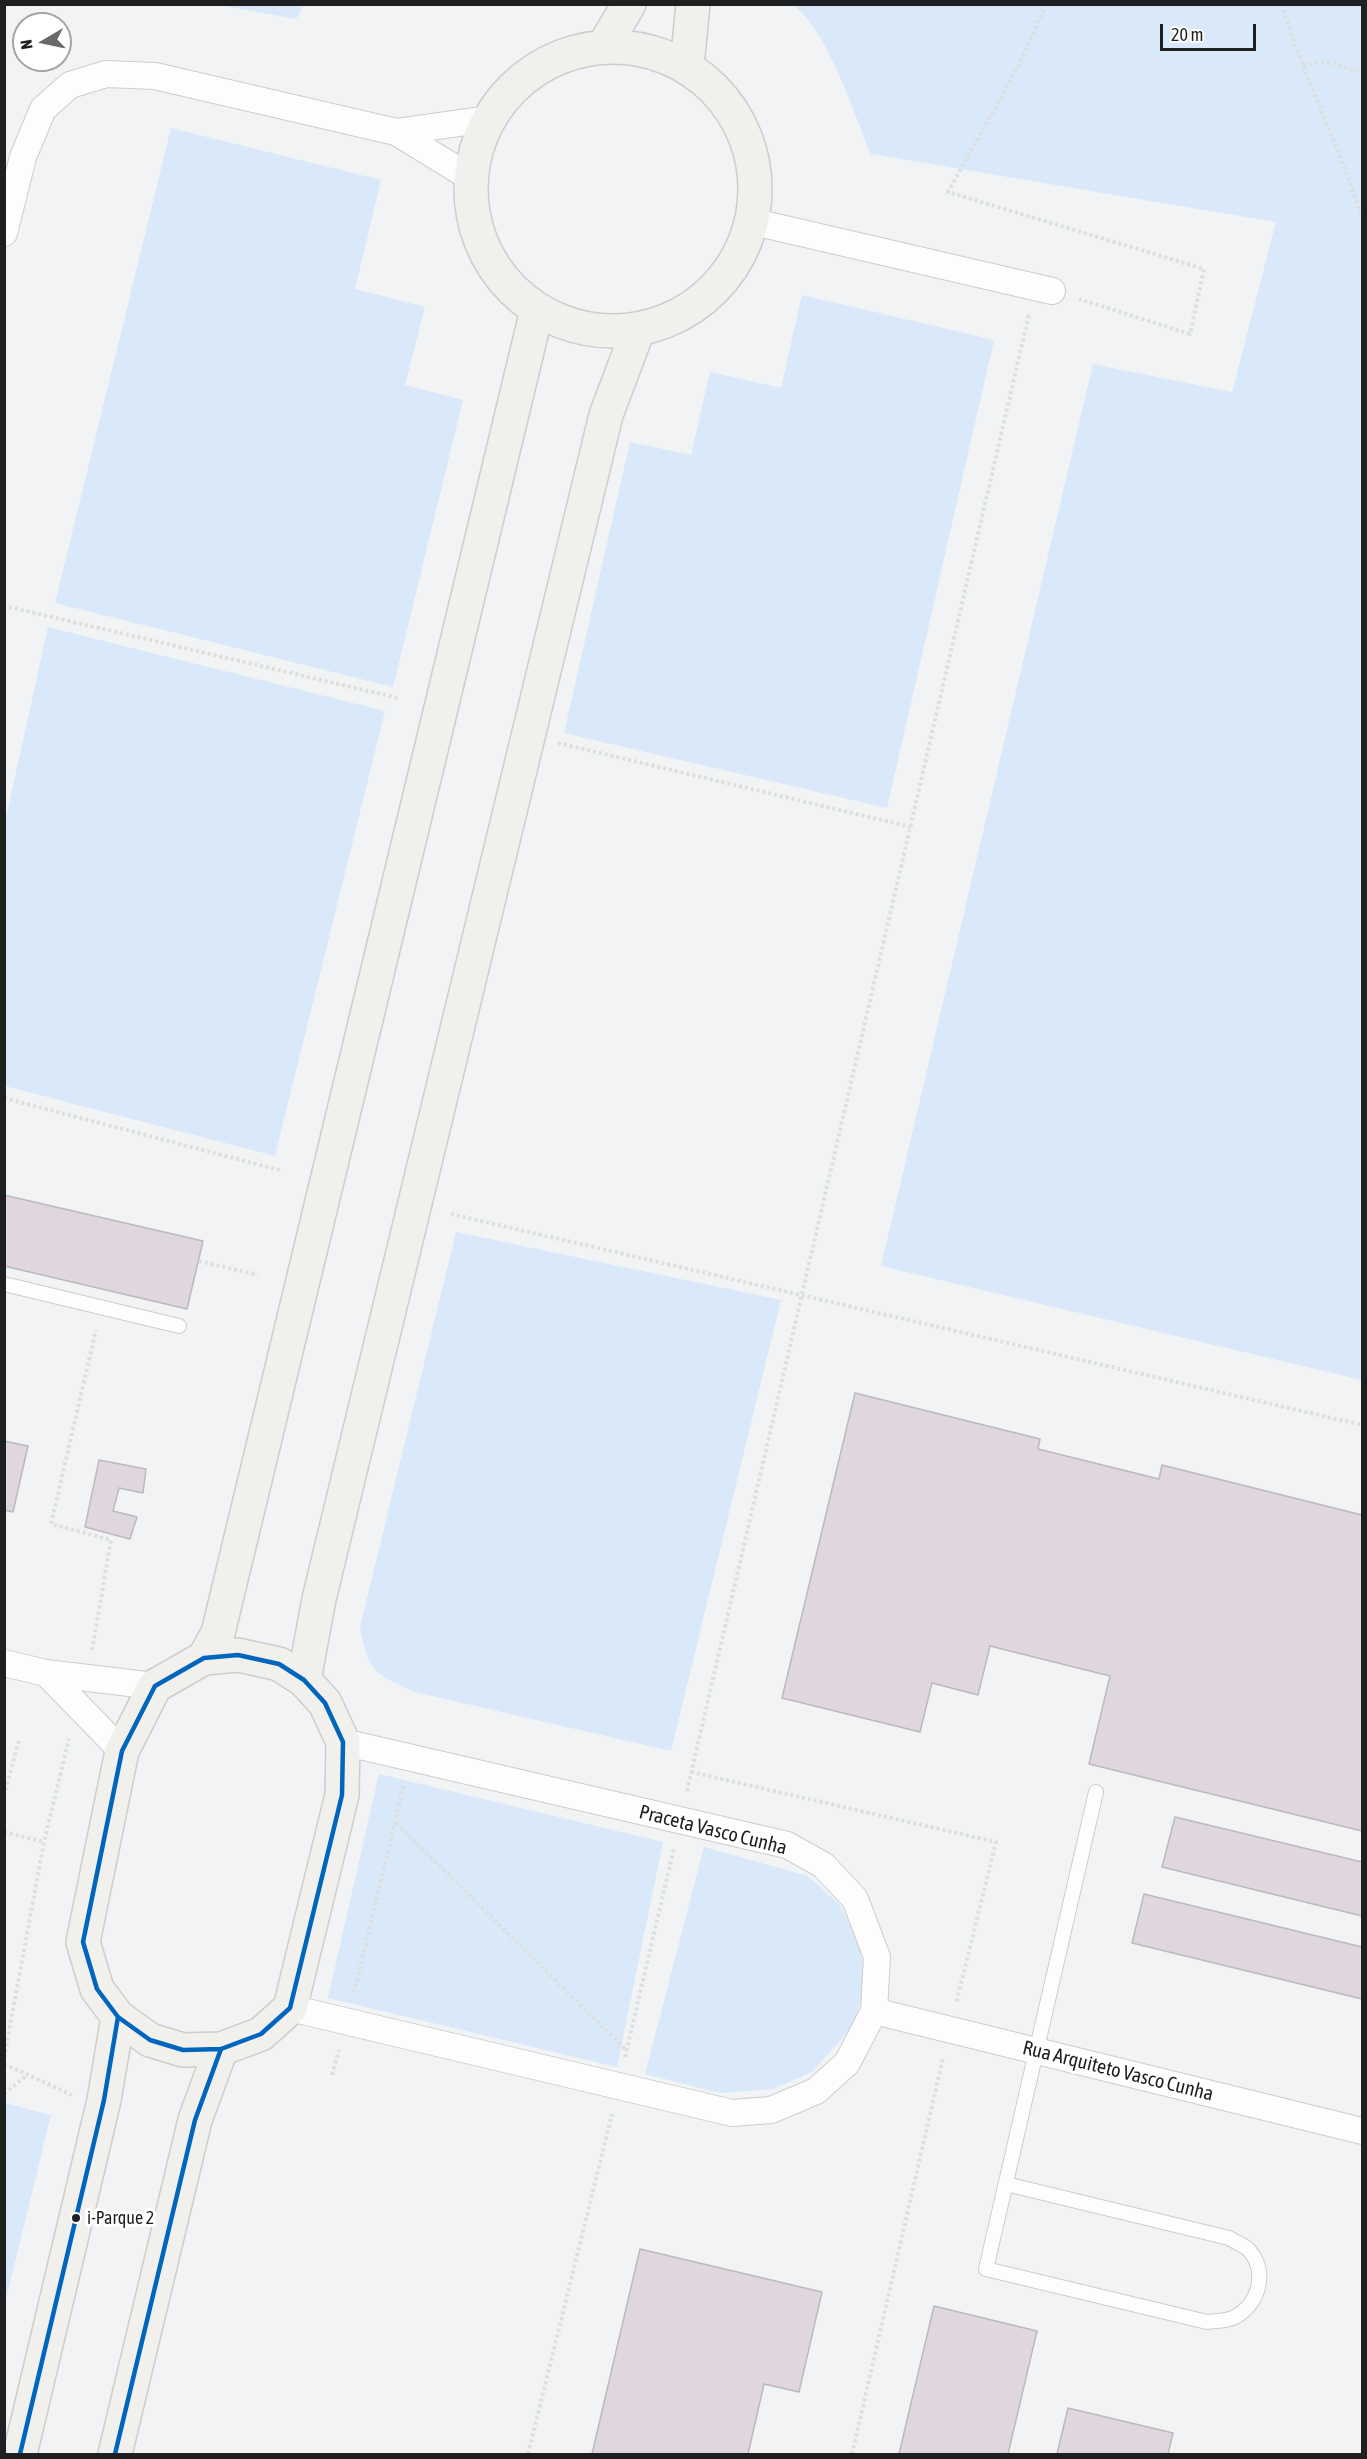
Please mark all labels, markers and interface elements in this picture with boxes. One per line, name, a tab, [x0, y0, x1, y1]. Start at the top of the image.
north arrow	[12, 12, 72, 72]
scale bar	[1163, 12, 1259, 50]
text: 20 m	[1171, 24, 1203, 45]
text: N	[17, 38, 36, 51]
street label: Praceta Vasco Cunha	[637, 1800, 789, 1860]
street label: Rua Arquiteto Vasco Cunha	[1020, 2036, 1216, 2106]
place label: i-Parque 2	[87, 2207, 154, 2229]
marker: i-Parque 2	[70, 2212, 82, 2224]

